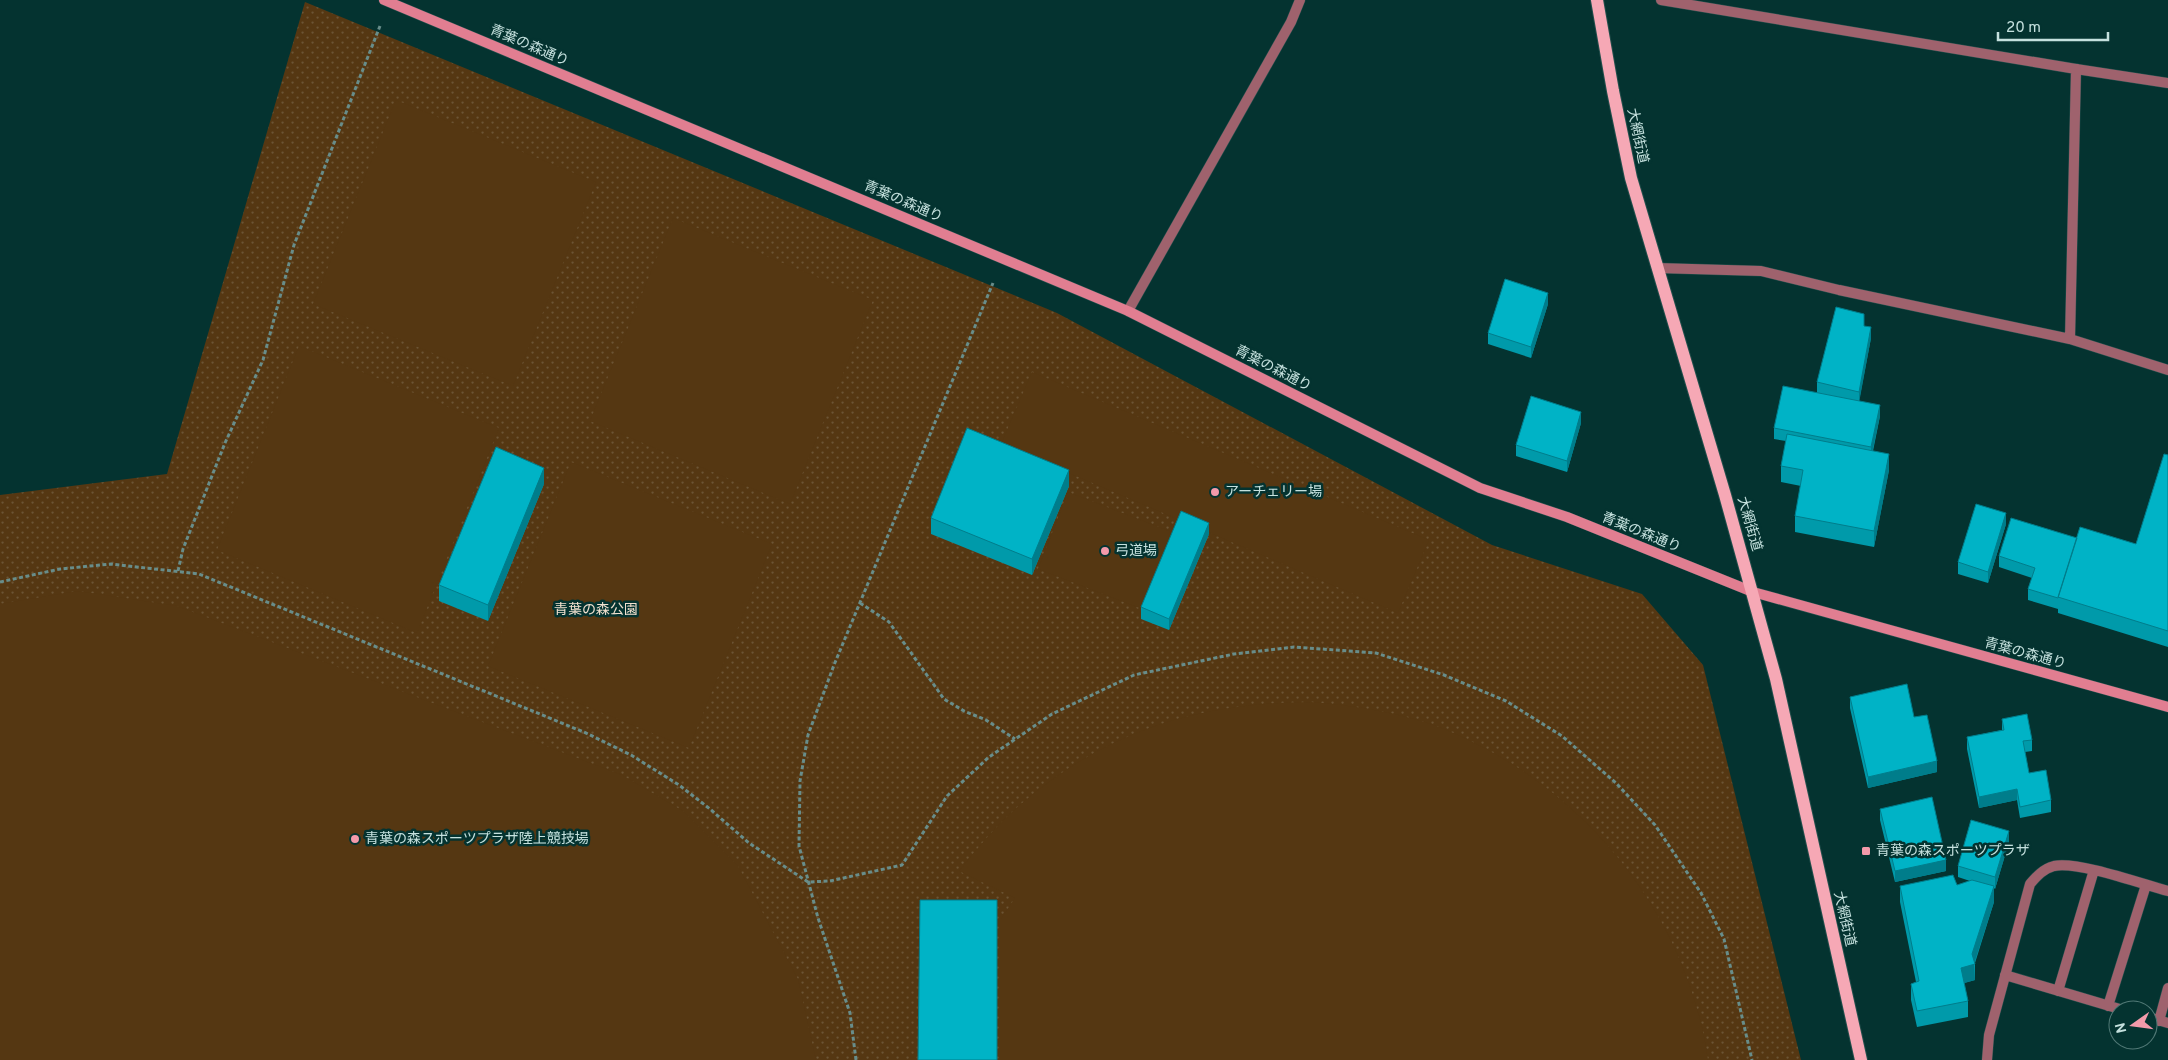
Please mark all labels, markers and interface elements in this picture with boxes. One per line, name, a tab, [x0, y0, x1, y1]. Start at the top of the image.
scale bar	[1998, 10, 2108, 42]
text: 20 m	[2006, 19, 2041, 38]
street label: 青葉の森通り	[487, 22, 571, 70]
street label: 大網街道	[1623, 107, 1651, 165]
street label: 青葉の森通り	[861, 178, 945, 226]
street label: 青葉の森通り	[1232, 342, 1314, 396]
place label: アーチェリー場	[1225, 484, 1322, 501]
marker: アーチェリー場	[1209, 486, 1221, 498]
street label: 大網街道	[1733, 495, 1765, 553]
street label: 青葉の森通り	[1599, 509, 1683, 557]
place label: 弓道場	[1115, 543, 1157, 560]
marker: 弓道場	[1099, 545, 1111, 557]
park label: 青葉の森公園	[554, 602, 638, 619]
street label: 青葉の森通り	[1982, 635, 2068, 673]
place label: 青葉の森スポーツプラザ陸上競技場	[365, 831, 589, 848]
marker: 青葉の森スポーツプラザ陸上競技場	[349, 833, 361, 845]
place label: 青葉の森スポーツプラザ	[1876, 843, 2030, 860]
marker: 青葉の森スポーツプラザ	[1860, 845, 1872, 857]
street label: 大網街道	[1829, 890, 1859, 948]
north arrow	[2108, 1000, 2158, 1050]
text: N	[2112, 1021, 2131, 1035]

